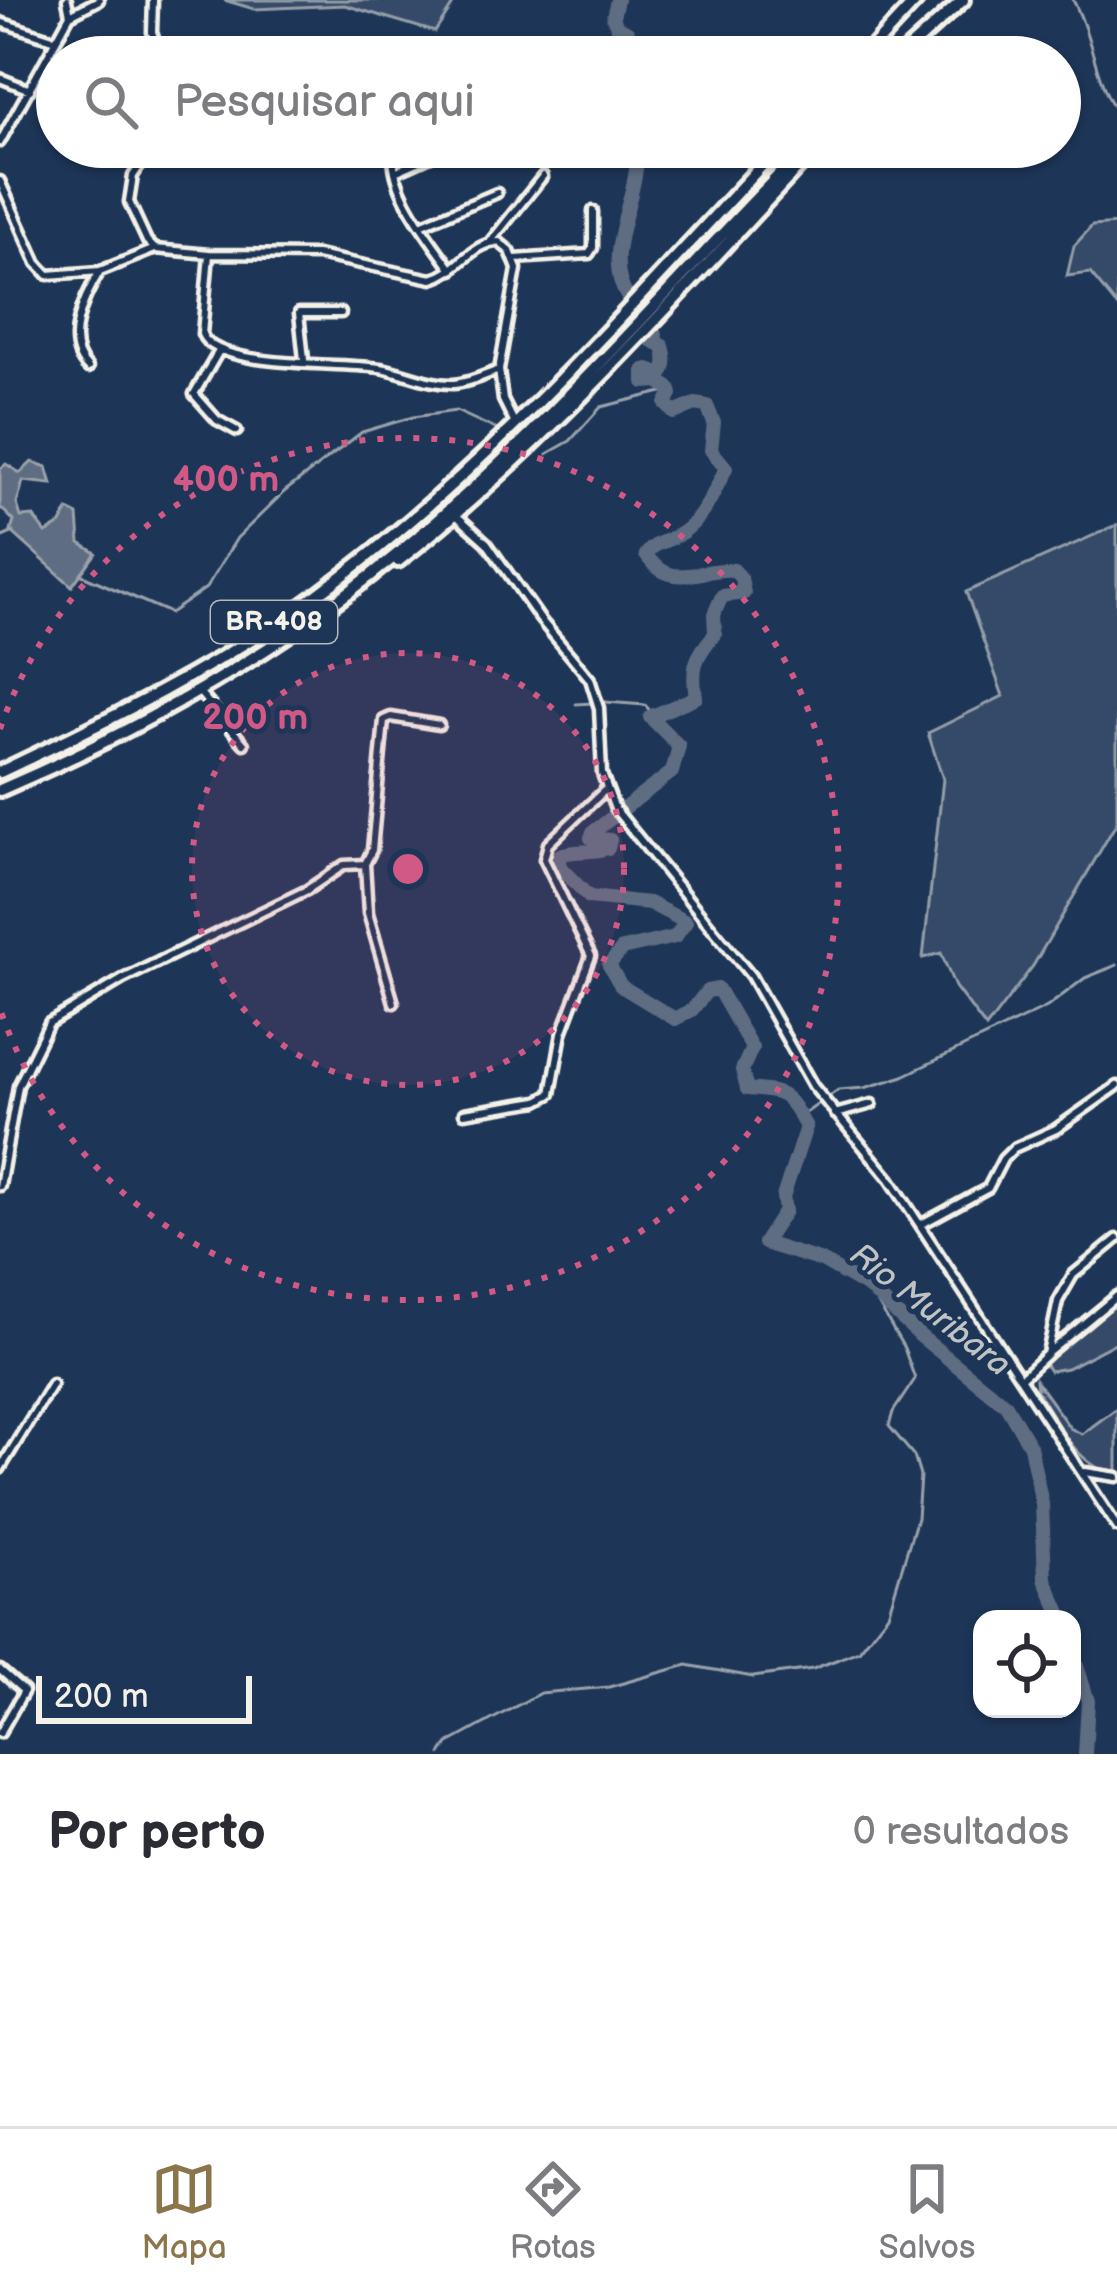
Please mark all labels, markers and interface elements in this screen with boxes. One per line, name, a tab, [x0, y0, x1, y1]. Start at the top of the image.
search box	[36, 36, 1081, 168]
icon: search	[78, 69, 144, 135]
text: Pesquisar aqui	[174, 75, 475, 130]
text: 400 m	[173, 459, 279, 502]
road number: BR-408	[211, 601, 337, 643]
text: 200 m	[202, 697, 308, 740]
centre of rings	[387, 848, 429, 890]
water label: Rio Muribara	[842, 1235, 1018, 1385]
map controls	[973, 1610, 1081, 1718]
button: locate	[973, 1610, 1081, 1718]
scale bar	[36, 1670, 252, 1723]
text: 200 m	[54, 1677, 148, 1717]
text: Por perto	[48, 1802, 266, 1863]
text: 0 resultados	[853, 1809, 1069, 1856]
tab: Mapa	[142, 2156, 227, 2268]
tab: Rotas	[510, 2156, 596, 2268]
tab: Salvos	[879, 2156, 975, 2268]

